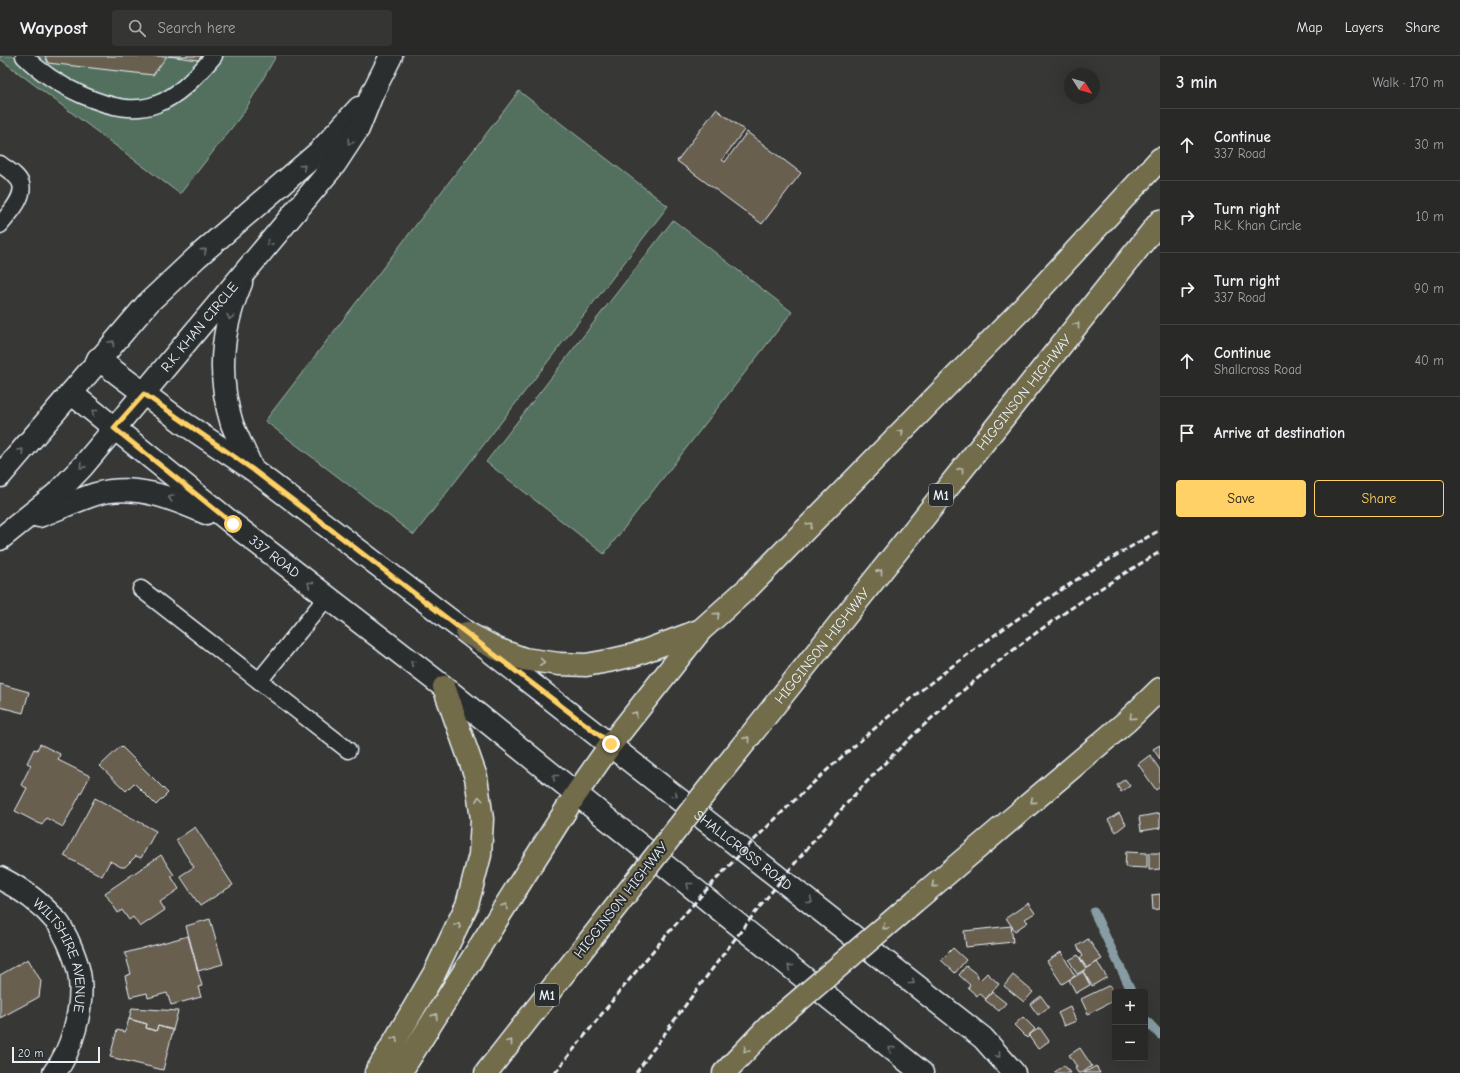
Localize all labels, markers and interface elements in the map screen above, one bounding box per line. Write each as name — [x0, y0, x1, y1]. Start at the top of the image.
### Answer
search box — [112, 10, 392, 46]
text: Waypost — [20, 17, 88, 39]
icon: search — [126, 17, 148, 39]
text: Search here — [158, 19, 236, 37]
text: Map — [1296, 19, 1323, 36]
text: Layers — [1345, 19, 1383, 36]
text: Share — [1405, 19, 1440, 36]
north arrow — [1064, 68, 1100, 104]
text: 3 min — [1176, 73, 1217, 92]
text: Walk · 170 m — [1372, 75, 1444, 90]
text: Continue — [1214, 128, 1271, 146]
icon: ahead — [1176, 134, 1198, 156]
one-way arrow — [348, 137, 355, 144]
text: 30 m — [1414, 137, 1444, 152]
text: 337 Road — [1214, 146, 1266, 161]
one-way arrow — [298, 164, 306, 172]
text: Turn right — [1214, 200, 1280, 218]
icon: right — [1176, 206, 1198, 228]
text: 10 m — [1416, 209, 1444, 224]
text: R.K. Khan Circle — [1214, 218, 1301, 233]
one-way arrow — [266, 239, 273, 246]
one-way arrow — [199, 249, 207, 256]
text: Turn right — [1214, 272, 1280, 290]
street label: R.K. KHAN CIRCLE — [157, 278, 241, 375]
icon: right — [1176, 278, 1198, 300]
text: 90 m — [1414, 281, 1444, 296]
text: 337 Road — [1214, 290, 1266, 305]
one-way arrow — [226, 313, 235, 320]
one-way arrow — [1073, 322, 1080, 329]
street label: HIGGINSON HIGHWAY — [973, 330, 1075, 453]
one-way arrow — [108, 341, 115, 348]
text: Continue — [1214, 344, 1271, 362]
icon: ahead — [1176, 350, 1198, 372]
text: 40 m — [1415, 353, 1444, 368]
text: Shallcross Road — [1214, 362, 1302, 377]
one-way arrow — [91, 410, 98, 417]
icon: arrive — [1176, 422, 1198, 444]
text: Arrive at destination — [1214, 424, 1345, 442]
one-way arrow — [896, 429, 904, 437]
one-way arrow — [17, 449, 24, 456]
one-way arrow — [80, 462, 87, 469]
one-way arrow — [957, 468, 964, 475]
button: Save — [1176, 480, 1306, 517]
button: Share — [1314, 480, 1444, 517]
road number: M1 — [929, 484, 953, 506]
one-way arrow — [168, 494, 175, 503]
route start — [224, 515, 242, 533]
one-way arrow — [805, 522, 813, 530]
street label: 337 ROAD — [246, 531, 304, 581]
one-way arrow — [876, 569, 883, 576]
one-way arrow — [307, 582, 314, 589]
street label: HIGGINSON HIGHWAY — [771, 584, 874, 707]
one-way arrow — [712, 613, 720, 620]
one-way arrow — [539, 657, 545, 666]
one-way arrow — [410, 661, 417, 668]
one-way arrow — [630, 711, 637, 718]
one-way arrow — [1129, 712, 1137, 720]
route end — [602, 735, 620, 753]
one-way arrow — [743, 737, 750, 744]
one-way arrow — [552, 775, 560, 782]
one-way arrow — [670, 790, 677, 797]
one-way arrow — [475, 796, 484, 802]
one-way arrow — [1031, 796, 1038, 803]
street label: SHALLCROSS ROAD — [691, 806, 796, 894]
street label: HIGGINSON HIGHWAY — [570, 838, 672, 962]
one-way arrow — [931, 880, 939, 888]
one-way arrow — [686, 883, 693, 890]
street label: WILTSHIRE AVENUE — [30, 894, 89, 1014]
one-way arrow — [805, 897, 812, 904]
one-way arrow — [500, 904, 507, 911]
one-way arrow — [453, 922, 460, 929]
one-way arrow — [883, 922, 890, 929]
one-way arrow — [788, 965, 795, 972]
one-way arrow — [907, 977, 914, 984]
road number: M1 — [535, 984, 559, 1006]
map controls — [1112, 989, 1148, 1061]
button: + — [1112, 989, 1148, 1025]
one-way arrow — [431, 1013, 438, 1020]
button: − — [1112, 1025, 1148, 1061]
one-way arrow — [391, 1036, 398, 1043]
one-way arrow — [505, 1040, 512, 1047]
scale bar — [12, 1045, 100, 1064]
one-way arrow — [744, 1045, 751, 1052]
one-way arrow — [889, 1046, 896, 1053]
text: 20 m — [18, 1047, 43, 1060]
one-way arrow — [994, 1050, 1001, 1058]

